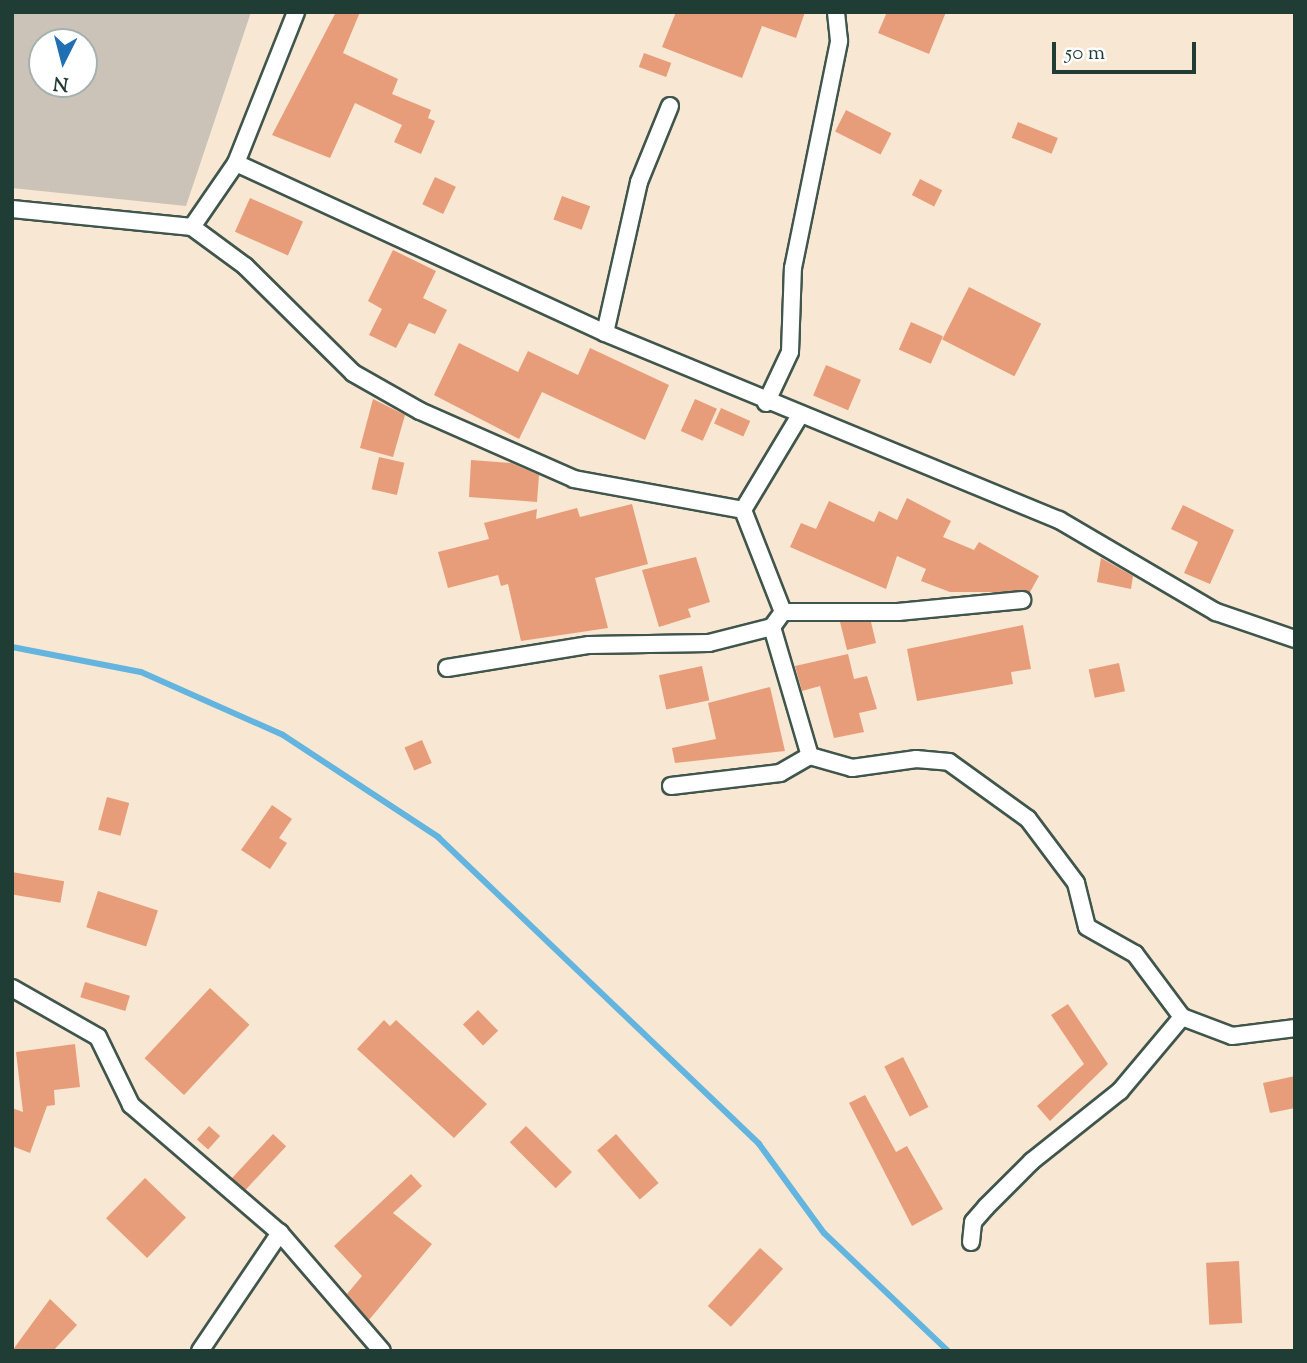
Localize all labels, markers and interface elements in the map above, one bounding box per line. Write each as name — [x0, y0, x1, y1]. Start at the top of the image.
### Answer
north arrow — [28, 28, 98, 98]
scale bar — [1055, 28, 1198, 72]
text: 50 m — [1065, 39, 1105, 69]
text: N — [52, 68, 70, 97]

